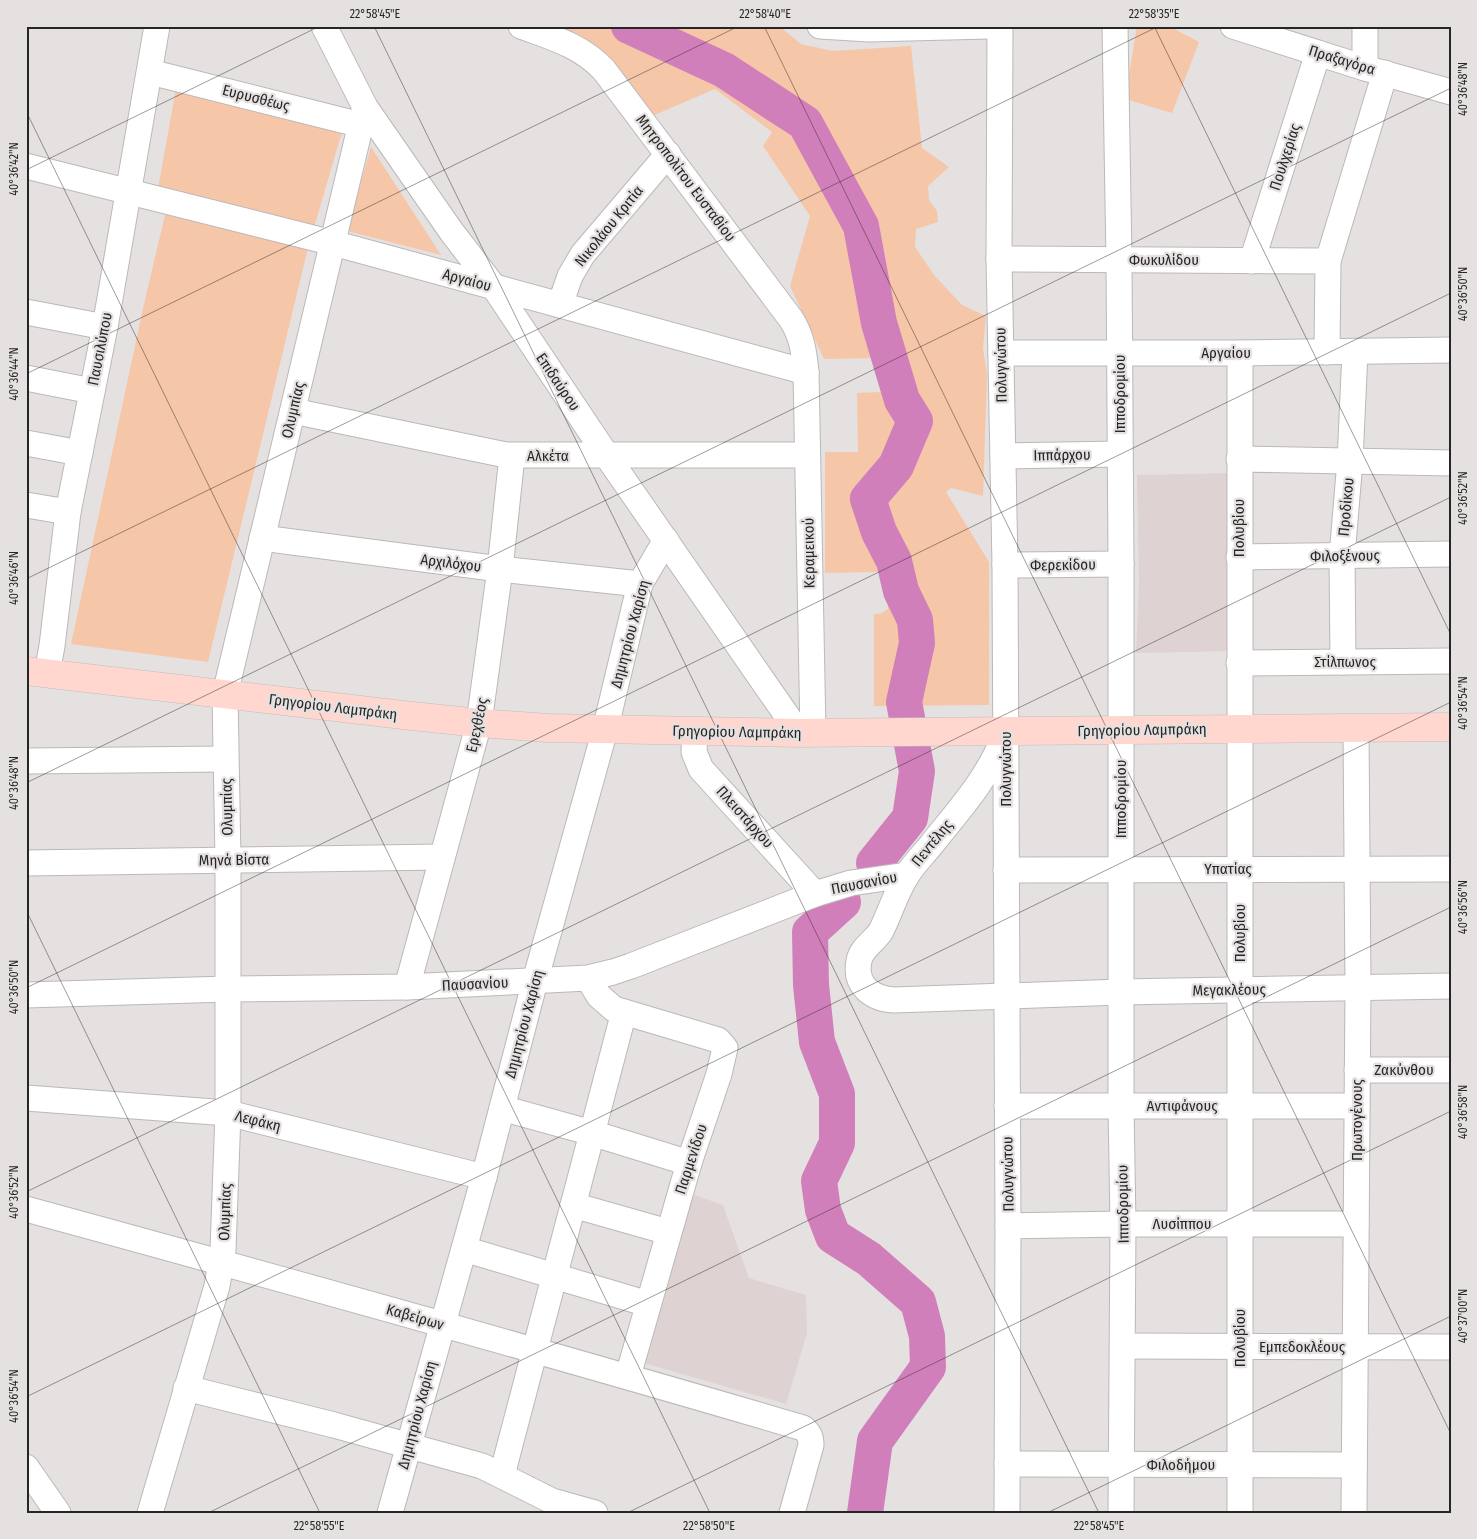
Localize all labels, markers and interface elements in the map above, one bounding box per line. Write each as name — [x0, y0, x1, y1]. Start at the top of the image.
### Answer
text: 22°58'45"E — [350, 7, 401, 21]
text: 22°58'40"E — [739, 7, 791, 21]
text: 22°58'35"E — [1129, 7, 1180, 21]
street label: Πραξαγόρα — [1307, 41, 1377, 79]
text: 40°36'48"N — [1456, 62, 1470, 116]
street label: Ευρυσθέως — [221, 81, 292, 115]
street label: Μητροπολίτου Ευσταθίου — [632, 111, 740, 245]
street label: Πουλχερίας — [1266, 121, 1304, 193]
text: 40°36'42"N — [7, 142, 21, 196]
street label: Νικολάου Κριτία — [571, 182, 647, 270]
street label: Φωκυλίδου — [1129, 251, 1199, 269]
street label: Αργαίου — [441, 265, 493, 295]
text: 40°36'50"N — [1456, 267, 1470, 321]
street label: Παυσιλύπου — [84, 311, 116, 387]
street label: Πολυγνώτου — [991, 327, 1011, 403]
street label: Αργαίου — [1201, 344, 1251, 362]
text: 40°36'44"N — [7, 347, 21, 401]
street label: Επιδαύρου — [532, 350, 584, 414]
street label: Ιπποδρομίου — [1111, 355, 1129, 433]
street label: Ολυμπίας — [278, 379, 308, 440]
street label: Ιππάρχου — [1033, 446, 1091, 464]
street label: Αλκέτα — [527, 447, 569, 465]
text: 40°36'52"N — [1456, 471, 1470, 525]
street label: Προδίκου — [1334, 477, 1358, 537]
street label: Πολυβίου — [1230, 499, 1248, 557]
street label: Κεραμεικού — [799, 518, 819, 588]
street label: Φιλοξένους — [1310, 546, 1381, 566]
street label: Αρχιλόχου — [420, 550, 482, 576]
text: 40°36'46"N — [7, 551, 21, 605]
street label: Φερεκίδου — [1030, 555, 1096, 575]
street label: Δημητρίου Χαρίση — [607, 578, 653, 690]
street label: Στίλπωνος — [1314, 653, 1376, 671]
text: 40°36'54"N — [1456, 676, 1470, 730]
street label: Γρηγορίου Λαμπράκη — [268, 690, 398, 724]
street label: Ερεχθέος — [462, 695, 492, 754]
street label: Γρηγορίου Λαμπράκη — [1077, 720, 1207, 740]
street label: Γρηγορίου Λαμπράκη — [672, 722, 802, 742]
street label: Πολυγνώτου — [997, 731, 1015, 807]
text: 40°36'48"N — [7, 756, 21, 810]
street label: Ιπποδρομίου — [1112, 760, 1130, 838]
street label: Ολυμπίας — [217, 777, 237, 836]
street label: Πλειστάρχου — [713, 782, 777, 852]
street label: Πεντέλης — [908, 815, 957, 870]
street label: Μηνά Βίστα — [199, 850, 269, 870]
street label: Υπατίας — [1204, 860, 1252, 878]
street label: Παυσανίου — [830, 868, 898, 898]
text: 40°36'56"N — [1456, 880, 1470, 934]
street label: Πολυβίου — [1231, 904, 1249, 962]
text: 40°36'50"N — [7, 960, 21, 1014]
street label: Δημητρίου Χαρίση — [501, 968, 547, 1080]
street label: Παυσανίου — [441, 973, 509, 995]
street label: Μεγακλέους — [1192, 980, 1266, 1000]
street label: Ζακύνθου — [1374, 1061, 1434, 1079]
street label: Πρωτογένους — [1348, 1078, 1366, 1161]
text: 40°36'58"N — [1456, 1085, 1470, 1139]
street label: Αντιφάνους — [1147, 1097, 1218, 1115]
street label: Λεφάκη — [233, 1107, 283, 1135]
street label: Παρμενίδου — [671, 1122, 711, 1196]
street label: Πολυγνώτου — [998, 1136, 1018, 1212]
street label: Ιπποδρομίου — [1113, 1164, 1133, 1244]
text: 40°36'52"N — [7, 1165, 21, 1219]
street label: Ολυμπίας — [215, 1182, 235, 1241]
street label: Λυσίππου — [1153, 1215, 1211, 1233]
text: 40°37'00"N — [1456, 1289, 1470, 1343]
street label: Καβείρων — [384, 1300, 446, 1334]
street label: Πολυβίου — [1231, 1309, 1249, 1367]
street label: Εμπεδοκλέους — [1259, 1338, 1346, 1356]
street label: Δημητρίου Χαρίση — [394, 1359, 440, 1471]
text: 40°36'54"N — [7, 1369, 21, 1423]
street label: Φιλοδήμου — [1147, 1456, 1215, 1474]
text: 22°58'55"E — [294, 1519, 345, 1533]
text: 22°58'50"E — [683, 1519, 735, 1533]
text: 22°58'45"E — [1074, 1519, 1125, 1533]

